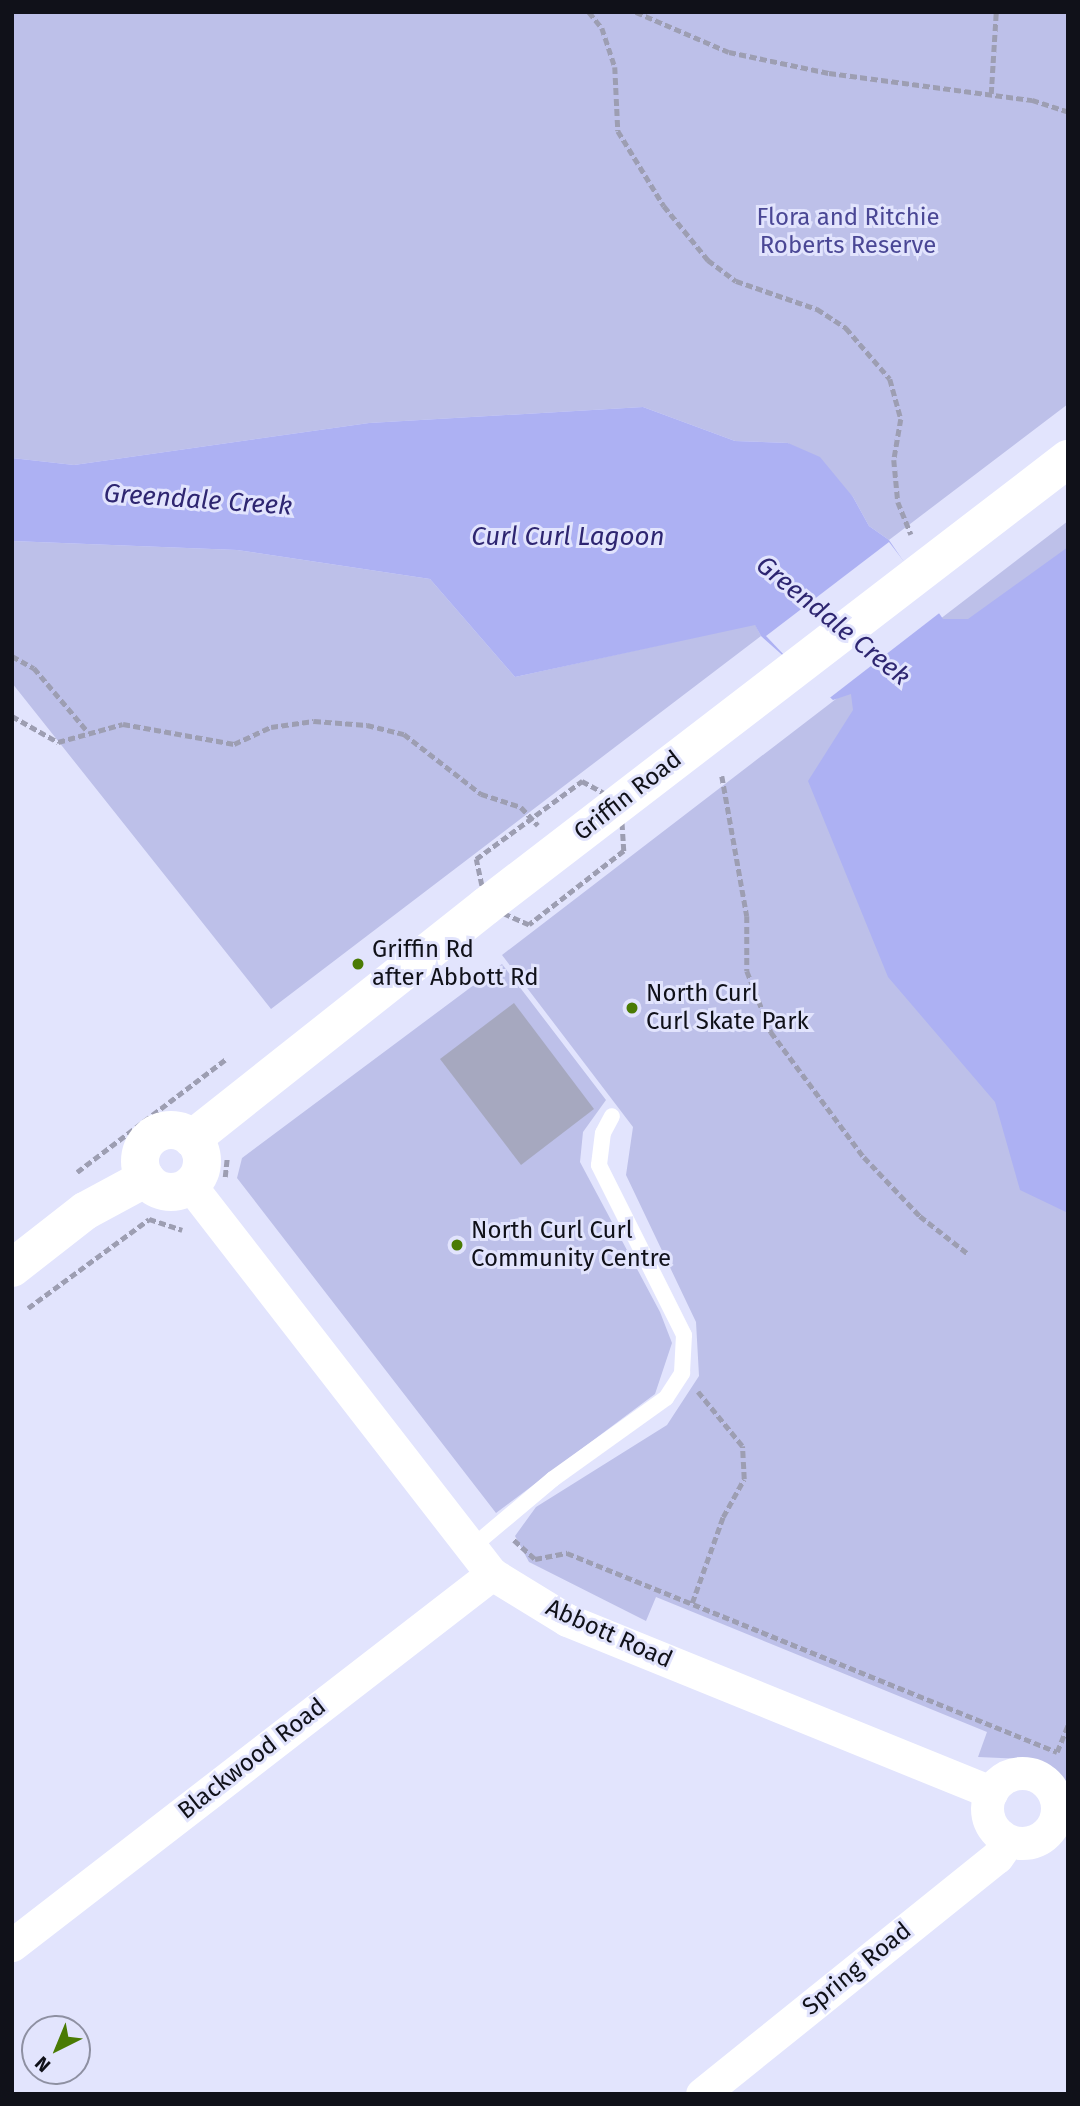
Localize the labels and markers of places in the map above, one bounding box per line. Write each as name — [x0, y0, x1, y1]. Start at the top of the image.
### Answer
place label: Griffin Rd after Abbott Rd — [372, 936, 539, 992]
marker: Griffin Rd after Abbott Rd — [350, 956, 366, 972]
place label: North Curl Curl Skate Park — [646, 980, 809, 1036]
marker: North Curl Curl Skate Park — [624, 1000, 640, 1016]
place label: North Curl Curl Community Centre — [471, 1217, 671, 1273]
marker: North Curl Curl Community Centre — [449, 1237, 465, 1253]

